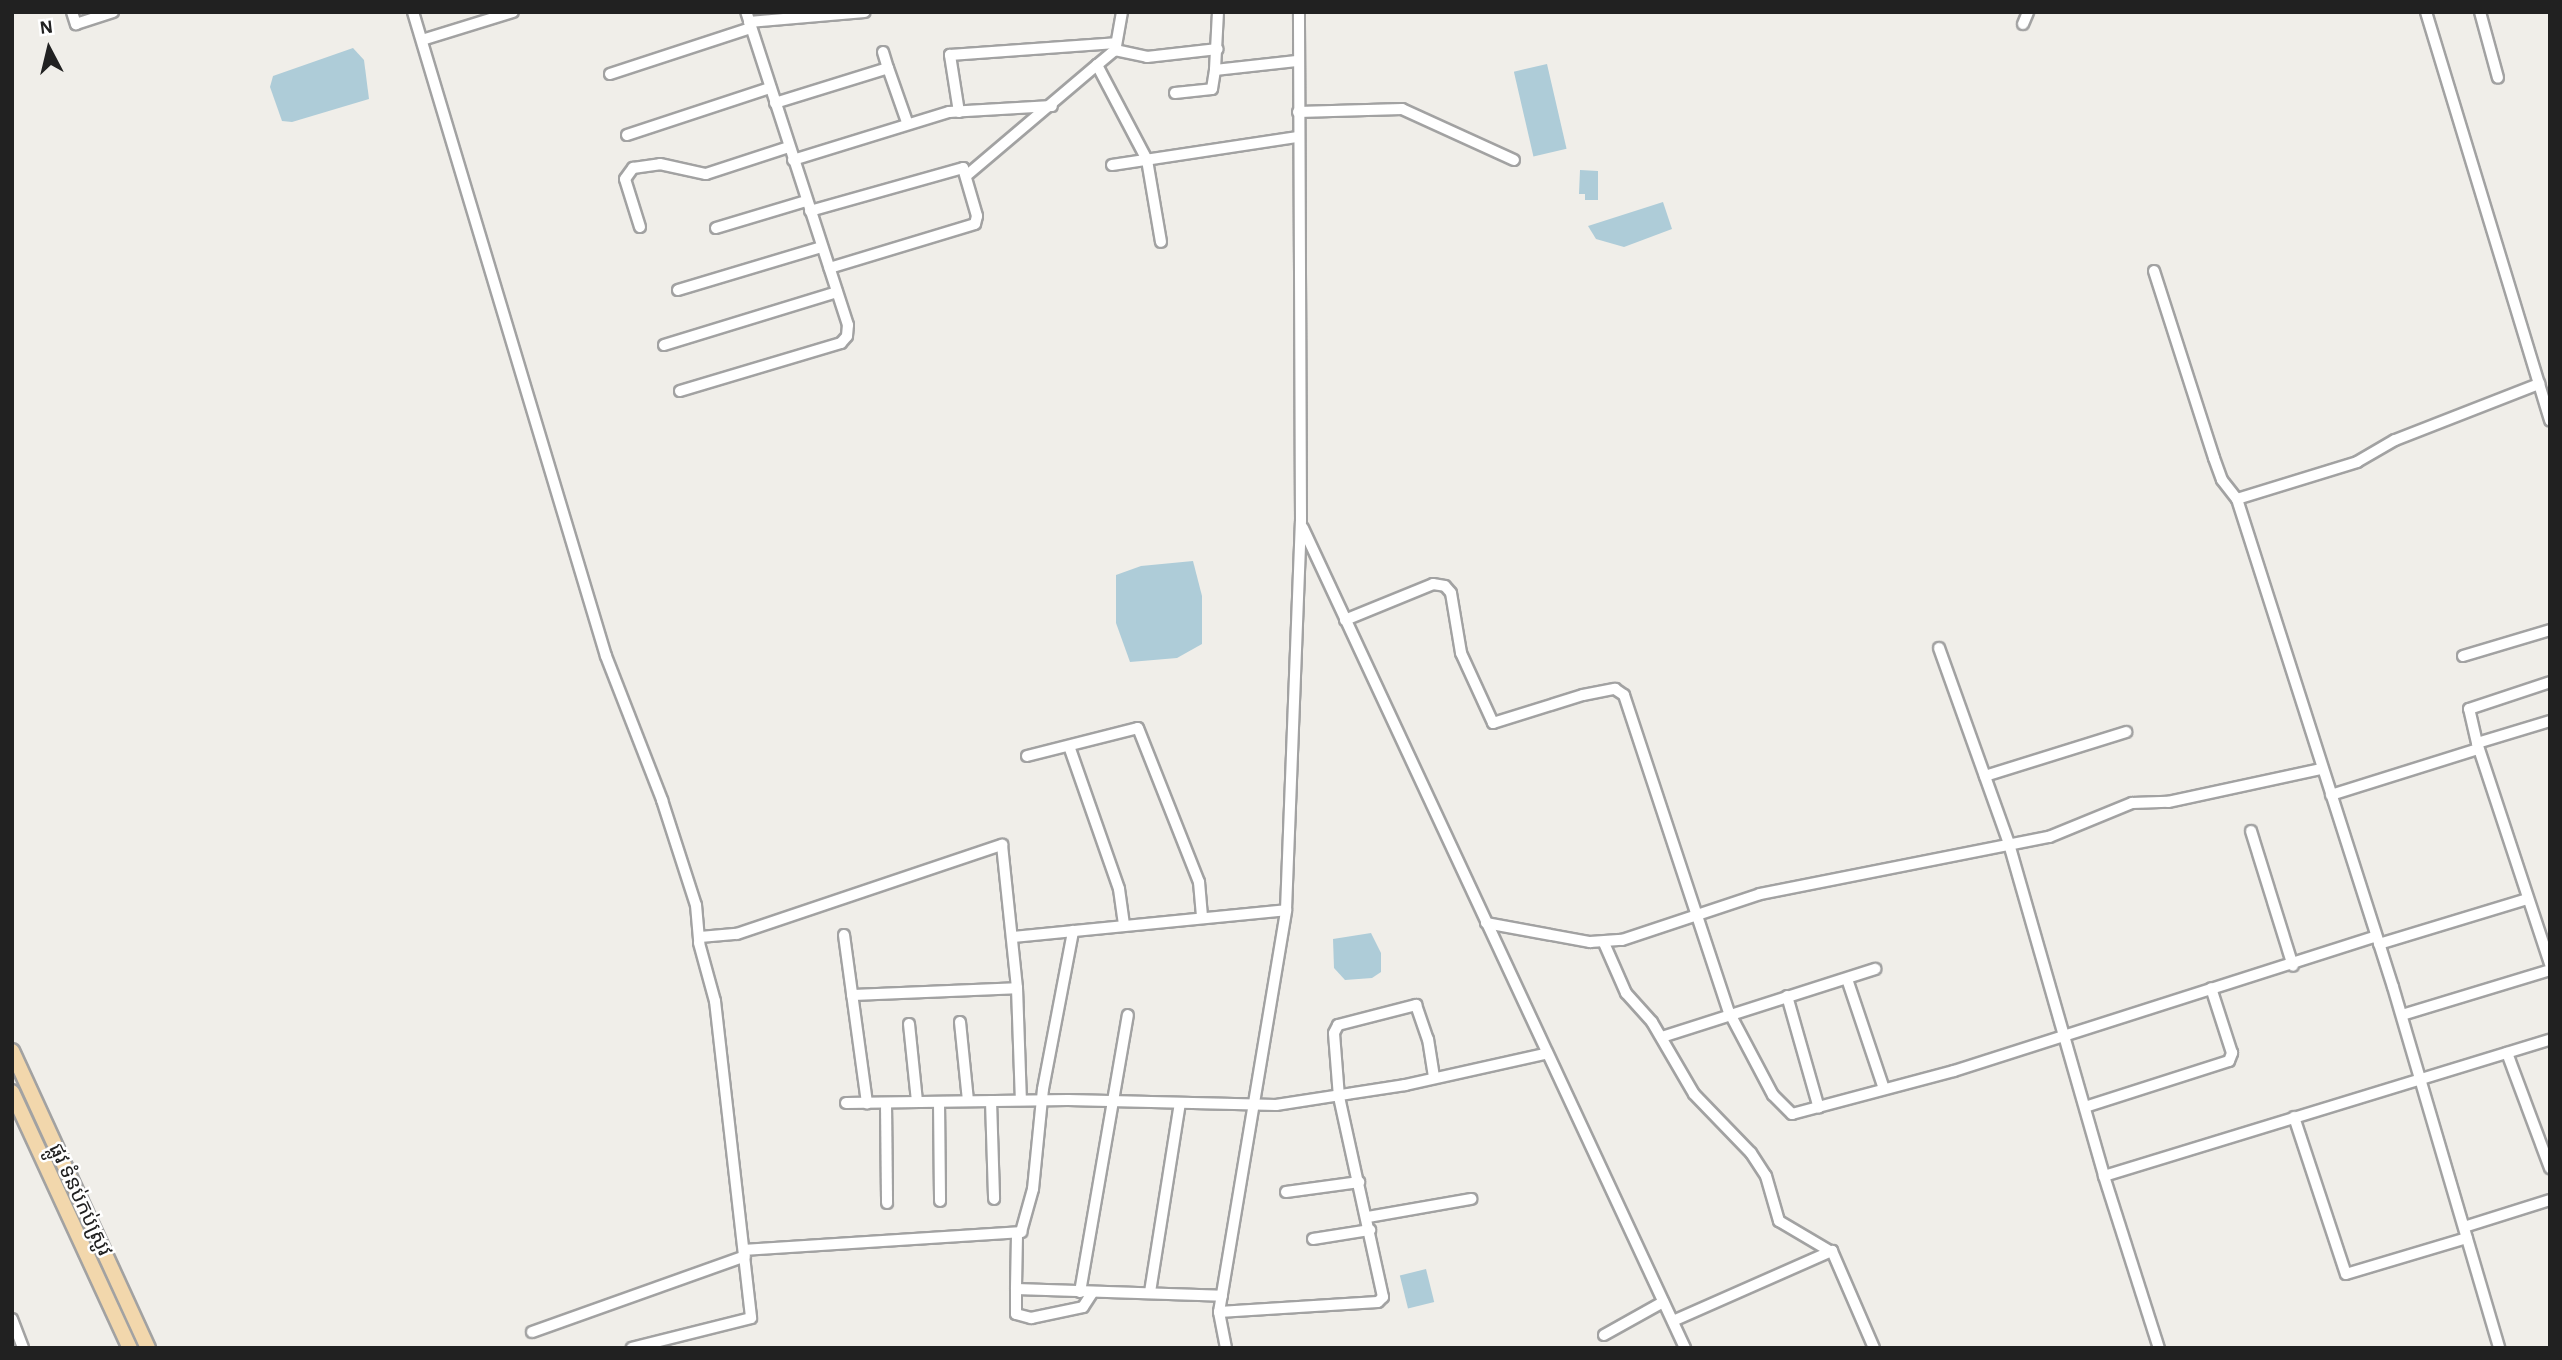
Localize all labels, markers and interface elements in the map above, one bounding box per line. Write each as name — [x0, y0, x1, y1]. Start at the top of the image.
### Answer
north arrow — [14, 14, 84, 84]
text: N — [39, 17, 54, 38]
street label: ផ្លូវ ទំនប់កប់ស្រូវ — [43, 1139, 117, 1261]

